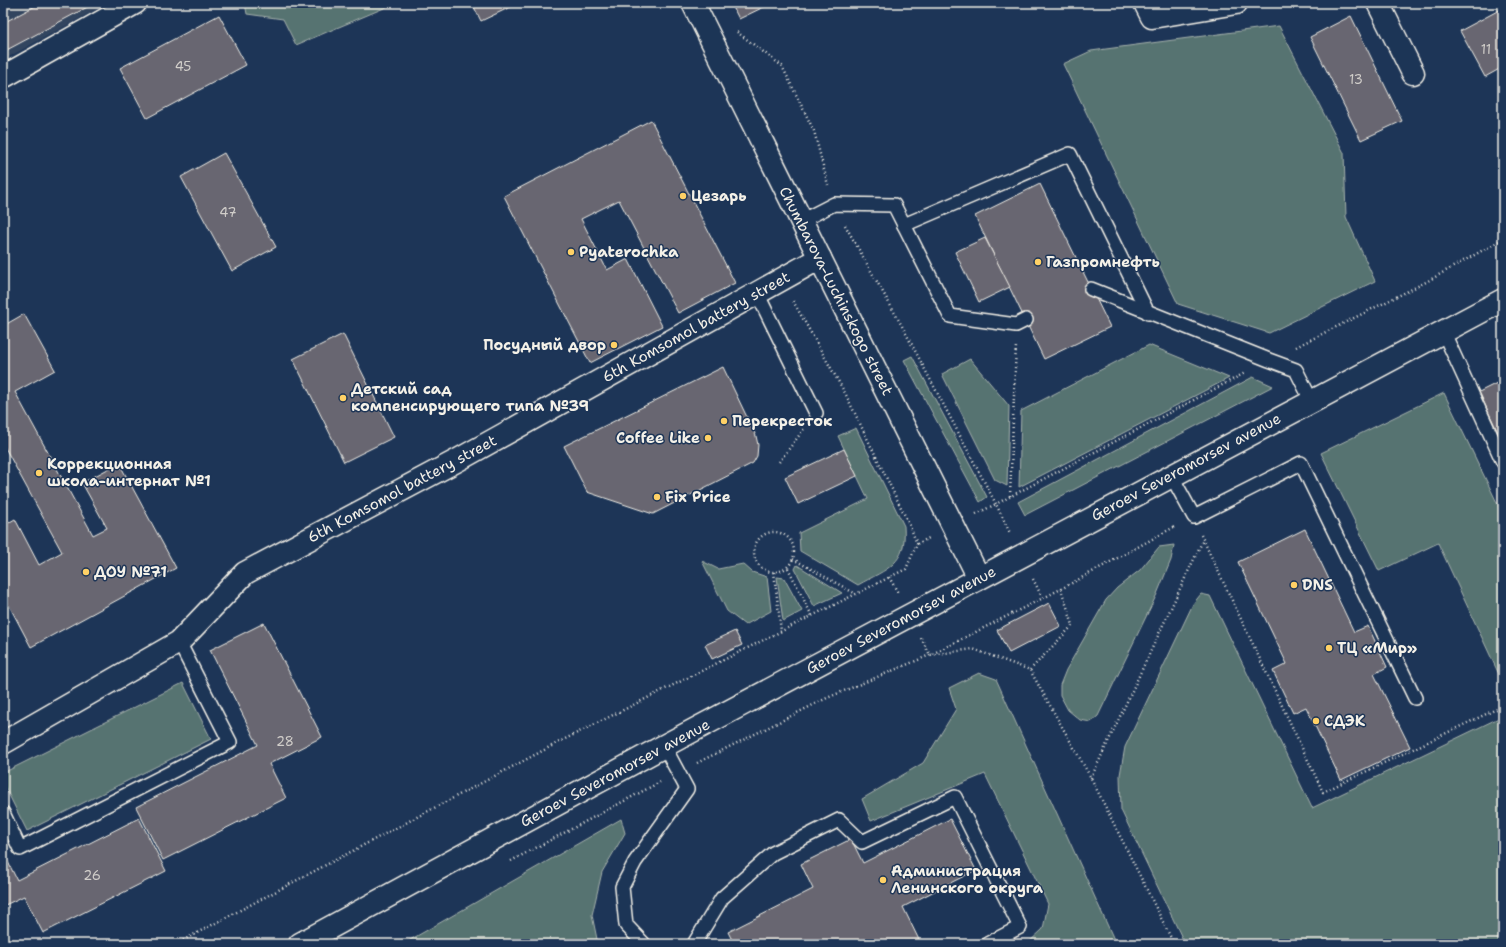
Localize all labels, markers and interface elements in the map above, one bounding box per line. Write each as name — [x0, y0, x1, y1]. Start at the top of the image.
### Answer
house number: 11 — [1481, 41, 1491, 58]
house number: 45 — [175, 58, 191, 75]
house number: 13 — [1349, 71, 1363, 88]
street label: Chumbarova-Luchinskogo street — [774, 183, 898, 399]
place label: Цезарь — [691, 186, 747, 206]
marker: Цезарь — [678, 191, 688, 201]
house number: 47 — [219, 204, 237, 221]
place label: Pyaterochka — [579, 242, 679, 262]
marker: Pyaterochka — [566, 247, 576, 257]
place label: Газпромнефть — [1046, 252, 1160, 272]
marker: Газпромнефть — [1033, 257, 1043, 267]
street label: 6th Komsomol battery street — [599, 267, 793, 387]
place label: Посудный двор — [483, 335, 606, 355]
marker: Посудный двор — [609, 340, 619, 350]
place label: Детский сад компенсирующего типа №39 — [351, 379, 589, 416]
marker: Детский сад компенсирующего типа №39 — [338, 393, 348, 403]
street label: Geroev Severomorsev avenue — [1088, 408, 1284, 526]
place label: Перекресток — [732, 411, 833, 431]
marker: Перекресток — [719, 416, 729, 426]
place label: Coffee Like — [616, 428, 700, 448]
street label: 6th Komsomol battery street — [304, 431, 500, 547]
marker: Coffee Like — [703, 433, 713, 443]
place label: Коррекционная школа-интернат №1 — [47, 454, 211, 491]
marker: Коррекционная школа-интернат №1 — [34, 468, 44, 478]
place label: Fix Price — [665, 487, 731, 507]
marker: Fix Price — [652, 492, 662, 502]
street label: Geroev Severomorsev avenue — [803, 561, 999, 679]
place label: ДОУ №71 — [94, 562, 167, 582]
marker: ДОУ №71 — [81, 567, 91, 577]
place label: DNS — [1302, 575, 1333, 595]
marker: DNS — [1289, 580, 1299, 590]
place label: ТЦ «Мир» — [1337, 638, 1417, 658]
marker: ТЦ «Мир» — [1324, 643, 1334, 653]
place label: СДЭК — [1324, 711, 1366, 731]
street label: Geroev Severomorsev avenue — [517, 714, 713, 832]
marker: СДЭК — [1311, 716, 1321, 726]
house number: 28 — [276, 733, 294, 750]
place label: Администрация Ленинского округа — [891, 861, 1044, 898]
house number: 26 — [83, 867, 101, 884]
marker: Администрация Ленинского округа — [878, 875, 888, 885]

